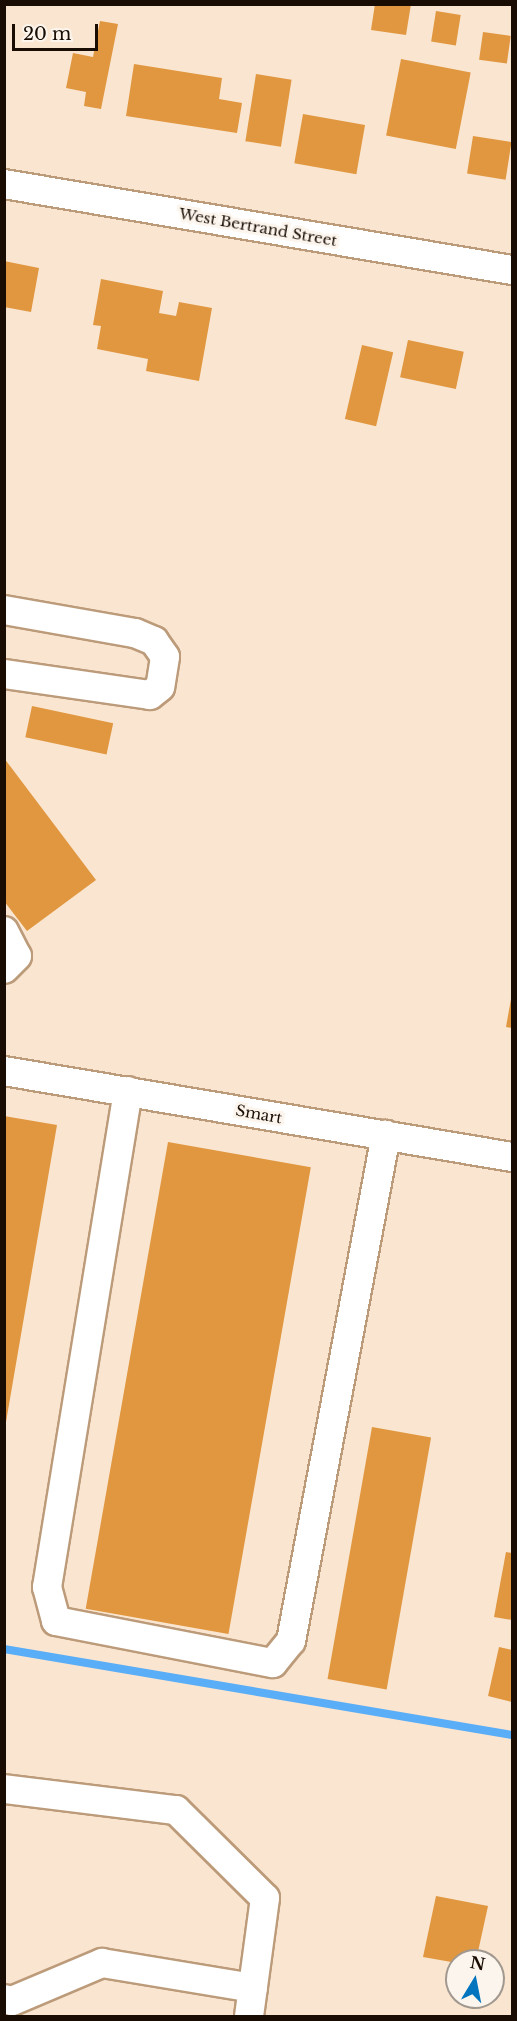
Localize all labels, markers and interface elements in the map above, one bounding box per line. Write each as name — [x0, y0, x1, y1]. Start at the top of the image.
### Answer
scale bar — [15, 12, 100, 50]
text: 20 m — [23, 23, 71, 45]
street label: West Bertrand Street — [178, 204, 338, 250]
street label: Smart — [234, 1101, 284, 1127]
north arrow — [445, 1949, 505, 2009]
text: N — [469, 1952, 487, 1974]

